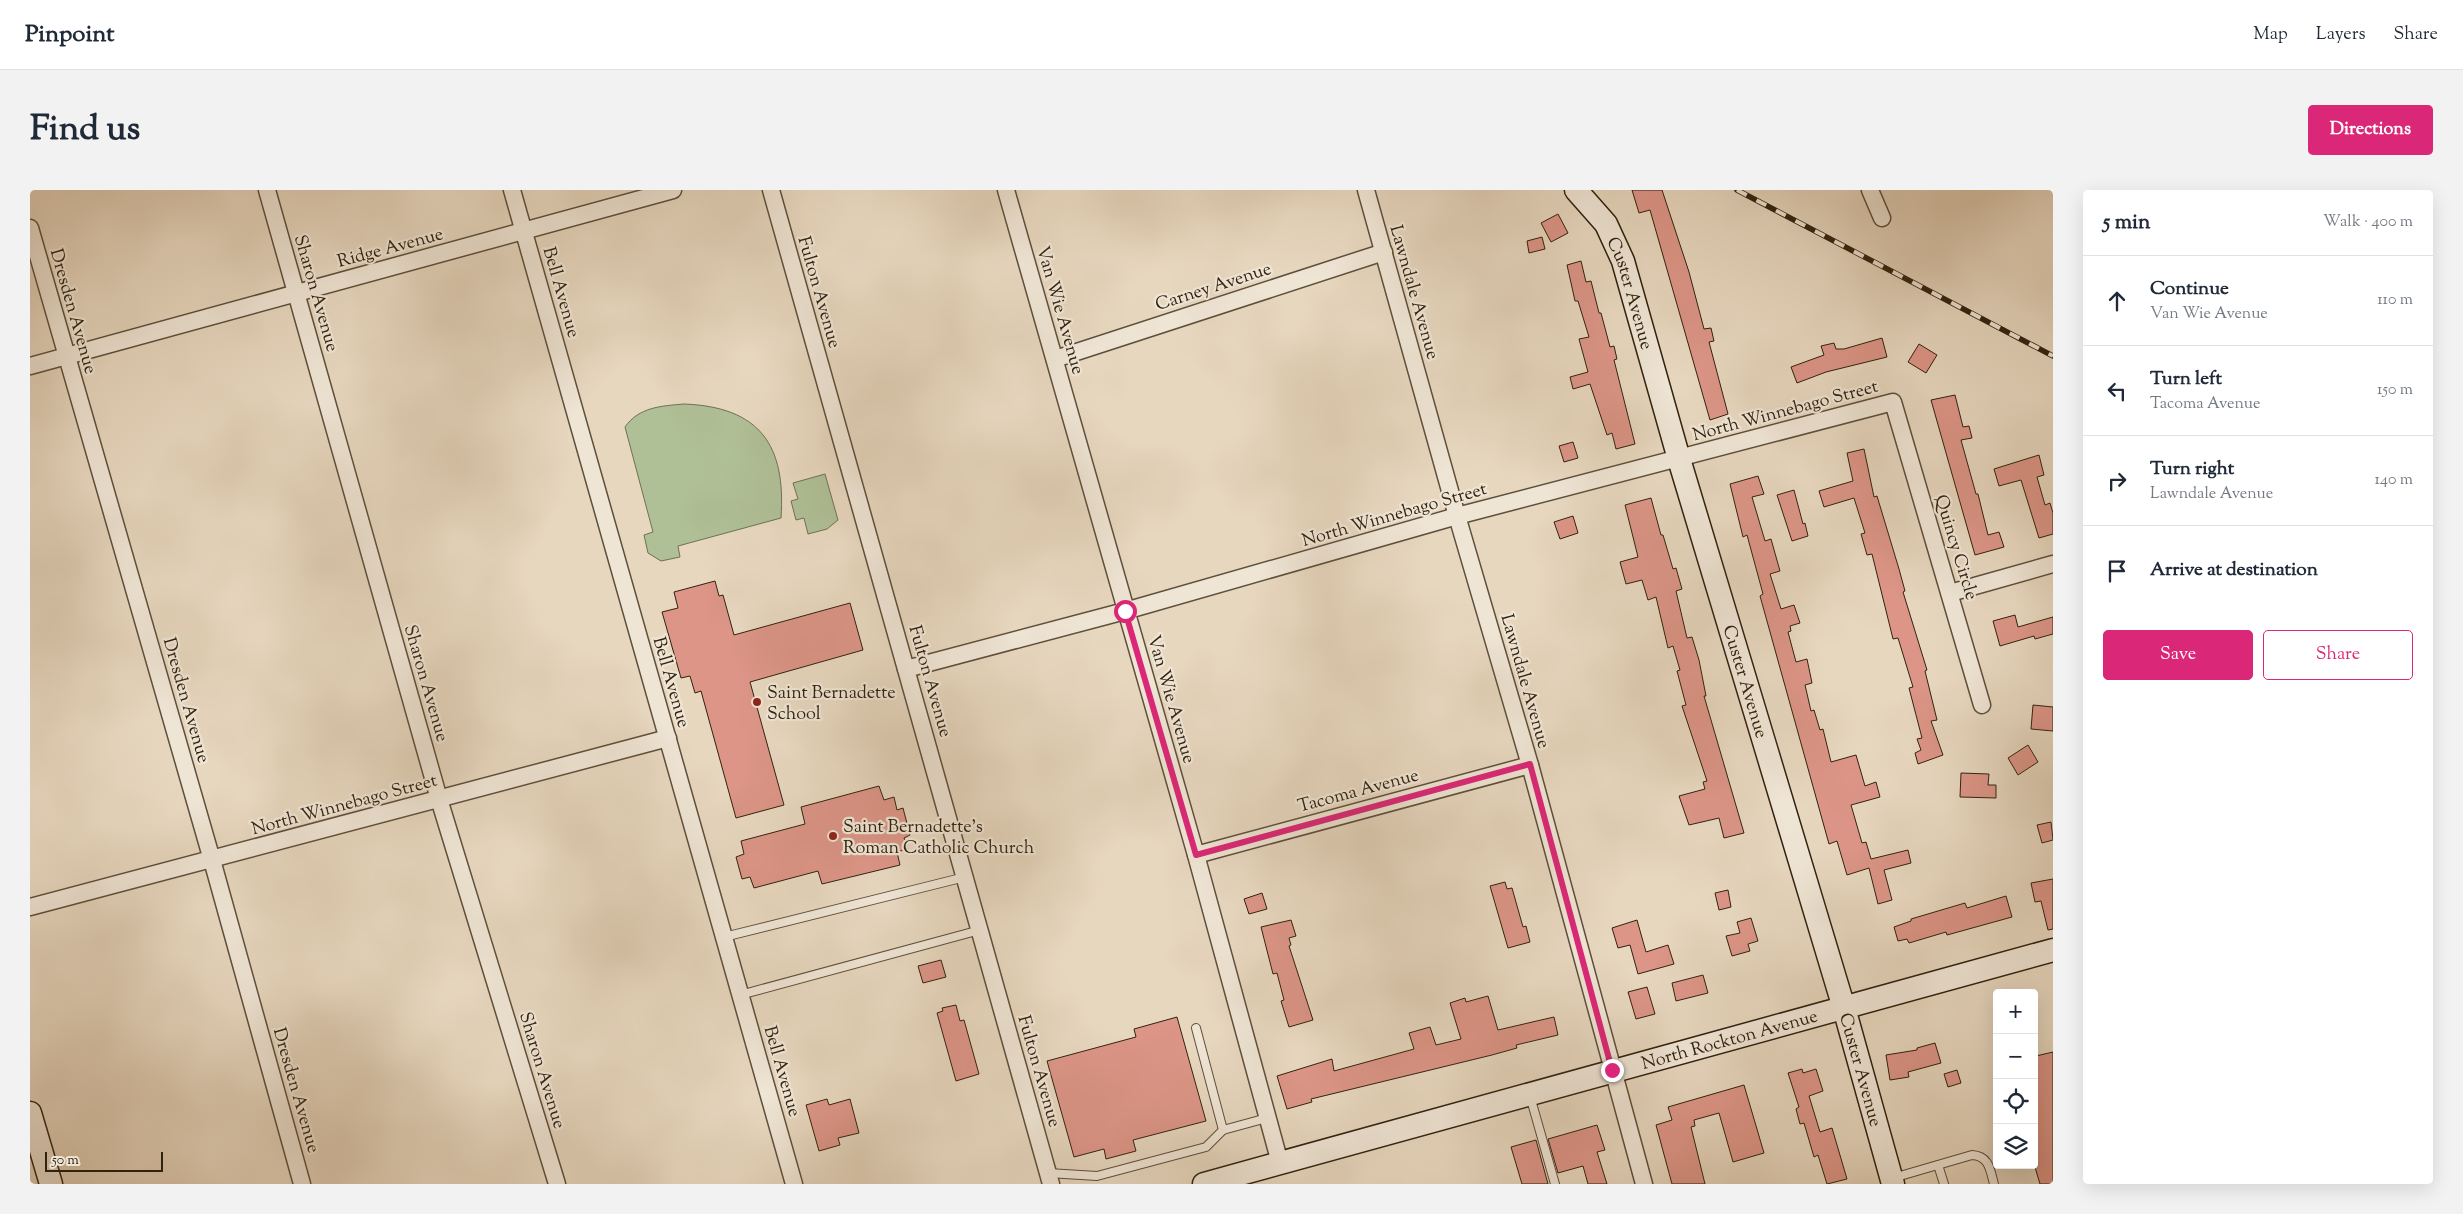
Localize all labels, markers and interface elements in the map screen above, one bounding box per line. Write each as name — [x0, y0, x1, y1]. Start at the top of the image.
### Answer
text: Pinpoint — [25, 18, 114, 52]
text: Map — [2253, 22, 2288, 48]
text: Layers — [2316, 22, 2366, 48]
text: Share — [2394, 22, 2438, 48]
text: Find us — [30, 105, 140, 156]
button: Directions — [2308, 105, 2433, 155]
text: 5 min — [2103, 208, 2150, 238]
text: Walk · 400 m — [2323, 211, 2413, 234]
street label: Ridge Avenue — [335, 222, 447, 276]
street label: Lawndale Avenue — [1381, 222, 1445, 363]
street label: Sharon Avenue — [286, 232, 344, 355]
street label: Fulton Avenue — [790, 233, 846, 352]
street label: Custer Avenue — [1599, 233, 1658, 353]
street label: Van Wie Avenue — [1028, 243, 1090, 378]
street label: Bell Avenue — [535, 244, 585, 341]
street label: Dresden Avenue — [42, 246, 102, 377]
street label: Carney Avenue — [1152, 257, 1275, 319]
text: Continue — [2150, 276, 2229, 303]
icon: ahead — [2103, 287, 2131, 315]
text: 110 m — [2377, 289, 2413, 312]
text: Van Wie Avenue — [2150, 303, 2268, 326]
text: Turn left — [2150, 366, 2222, 393]
street label: North Winnebago Street — [1690, 375, 1881, 449]
icon: left — [2103, 377, 2131, 405]
text: 150 m — [2377, 379, 2413, 402]
text: Tacoma Avenue — [2150, 393, 2260, 416]
text: Turn right — [2150, 456, 2234, 483]
icon: right — [2103, 467, 2131, 495]
text: 140 m — [2375, 469, 2413, 492]
street label: North Winnebago Street — [1299, 477, 1490, 555]
text: Lawndale Avenue — [2150, 483, 2273, 506]
street label: Quincy Circle — [1927, 492, 1983, 603]
icon: arrive — [2103, 557, 2131, 585]
text: Arrive at destination — [2150, 557, 2318, 584]
route start — [1114, 600, 1137, 623]
street label: Lawndale Avenue — [1492, 611, 1556, 752]
street label: Sharon Avenue — [396, 622, 454, 745]
street label: Fulton Avenue — [901, 622, 957, 741]
street label: Custer Avenue — [1715, 622, 1773, 742]
button: Save — [2103, 630, 2253, 680]
button: Share — [2263, 630, 2413, 680]
street label: Van Wie Avenue — [1139, 632, 1201, 767]
street label: Bell Avenue — [645, 634, 695, 731]
street label: Dresden Avenue — [155, 635, 215, 766]
place label: Saint Bernadette School — [767, 681, 896, 728]
marker: Saint Bernadette School — [751, 696, 763, 708]
street label: Tacoma Avenue — [1295, 763, 1422, 821]
street label: North Winnebago Street — [249, 769, 440, 843]
place label: Saint Bernadette's Roman Catholic Church — [843, 815, 1035, 862]
marker: Saint Bernadette's Roman Catholic Church — [827, 830, 839, 842]
map controls — [1993, 989, 2038, 1169]
button: + — [1993, 989, 2038, 1034]
street label: North Rockton Avenue — [1639, 1004, 1821, 1078]
street label: Sharon Avenue — [511, 1009, 571, 1132]
street label: Custer Avenue — [1831, 1010, 1887, 1130]
street label: Fulton Avenue — [1010, 1012, 1066, 1131]
street label: Bell Avenue — [756, 1023, 806, 1120]
street label: Dresden Avenue — [265, 1025, 325, 1156]
button: − — [1993, 1034, 2038, 1079]
route end — [1601, 1059, 1624, 1082]
button: locate — [1993, 1079, 2038, 1124]
button: layers — [1993, 1124, 2038, 1169]
scale bar — [45, 1149, 162, 1172]
text: 50 m — [52, 1151, 79, 1171]

